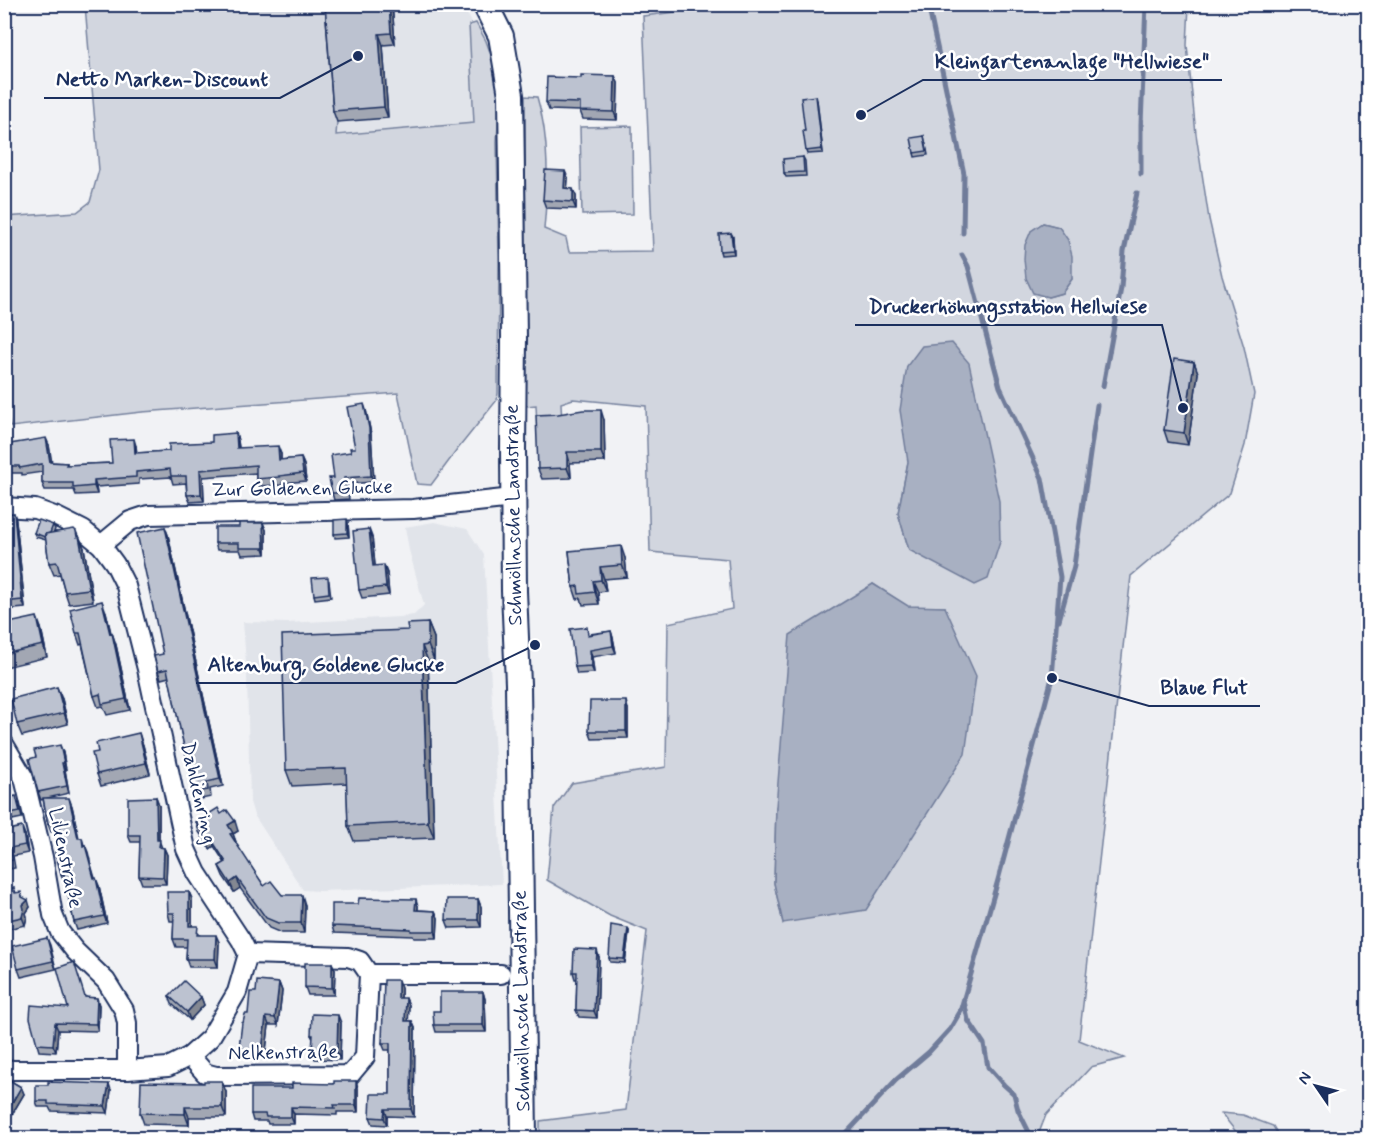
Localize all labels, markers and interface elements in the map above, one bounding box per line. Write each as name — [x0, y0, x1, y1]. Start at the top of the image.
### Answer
callout: Kleingartenanlage "Hellwiese" — [923, 41, 1222, 80]
text: Kleingartenanlage "Hellwiese" — [935, 48, 1209, 78]
callout: Netto Marken-Discount — [44, 59, 280, 98]
text: Netto Marken-Discount — [56, 66, 268, 94]
callout: Druckerhöhungsstation Hellwiese — [855, 286, 1162, 325]
text: Druckerhöhungsstation Hellwiese — [869, 293, 1147, 323]
street label: Schmöllnsche Landstraße — [499, 404, 529, 626]
street label: Zur Goldenen Glucke — [211, 474, 393, 504]
callout: Altenburg, Goldene Glucke — [196, 644, 456, 683]
text: Altenburg, Goldene Glucke — [207, 651, 445, 681]
callout: Blaue Flut — [1149, 667, 1260, 706]
text: Blaue Flut — [1160, 674, 1248, 702]
street label: Dahlienring — [173, 740, 223, 846]
street label: Lilienstraße — [41, 805, 89, 911]
street label: Schmöllnsche Landstraße — [507, 890, 537, 1112]
street label: Nelkenstraße — [228, 1039, 338, 1067]
north arrow — [1286, 1056, 1346, 1116]
text: N — [1293, 1068, 1317, 1089]

